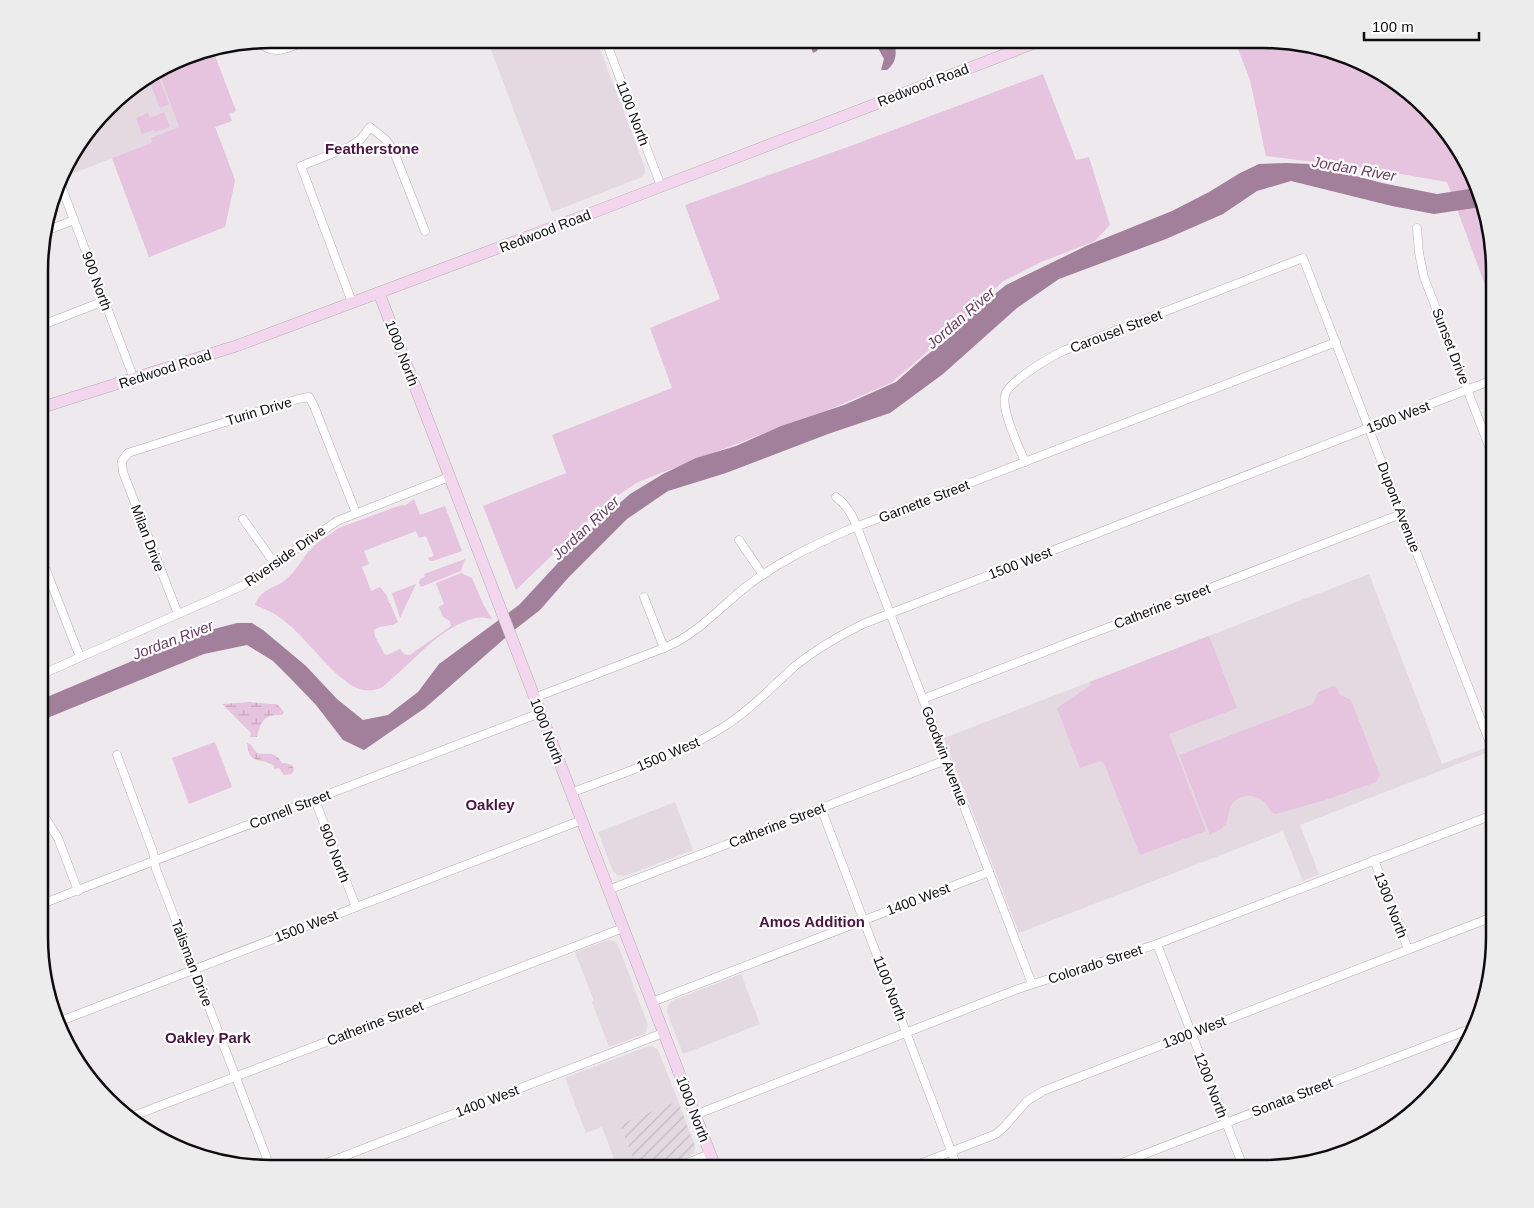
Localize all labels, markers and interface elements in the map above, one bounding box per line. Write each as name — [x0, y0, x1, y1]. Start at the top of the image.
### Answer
scale bar — [1364, 10, 1479, 42]
text: 100 m — [1372, 18, 1414, 35]
street label: Redwood Road — [875, 60, 971, 110]
street label: 1100 North — [613, 78, 653, 148]
district label: Featherstone — [325, 140, 419, 157]
water label: Jordan River — [1310, 153, 1398, 184]
street label: Redwood Road — [497, 206, 593, 256]
street label: 900 North — [79, 249, 115, 313]
water label: Jordan River — [922, 283, 999, 353]
street label: Carousel Street — [1068, 306, 1164, 356]
street label: Sunset Drive — [1429, 306, 1473, 386]
street label: 1000 North — [382, 318, 422, 388]
street label: Redwood Road — [117, 346, 213, 392]
street label: Turin Drive — [224, 393, 294, 429]
street label: 1500 West — [1364, 398, 1432, 436]
street label: Dupont Avenue — [1374, 460, 1424, 555]
street label: Garnette Street — [876, 476, 972, 526]
water label: Jordan River — [548, 492, 623, 564]
street label: Milan Drive — [128, 502, 168, 574]
street label: Riverside Drive — [242, 522, 329, 590]
street label: 1500 West — [986, 544, 1054, 582]
street label: Catherine Street — [1112, 580, 1213, 632]
water label: Jordan River — [129, 616, 216, 663]
street label: 1000 North — [527, 696, 567, 766]
street label: Goodwin Avenue — [919, 704, 971, 808]
street label: 1500 West — [634, 734, 702, 774]
street label: Cornell Street — [247, 786, 333, 832]
district label: Oakley — [465, 796, 515, 813]
street label: Catherine Street — [727, 799, 828, 851]
street label: 900 North — [317, 821, 353, 885]
street label: 1300 North — [1371, 870, 1411, 940]
street label: 1400 West — [884, 880, 952, 918]
street label: 1500 West — [272, 907, 340, 945]
district label: Amos Addition — [759, 913, 865, 930]
street label: Talisman Drive — [168, 917, 216, 1009]
street label: Colorado Street — [1046, 941, 1144, 987]
street label: 1100 North — [870, 953, 910, 1023]
street label: Catherine Street — [325, 997, 426, 1049]
street label: 1300 West — [1160, 1013, 1228, 1051]
district label: Oakley Park — [165, 1029, 252, 1046]
street label: 1200 North — [1191, 1050, 1231, 1120]
street label: 1000 North — [673, 1074, 713, 1144]
street label: Sonata Street — [1249, 1074, 1335, 1120]
street label: 1400 West — [453, 1082, 521, 1120]

